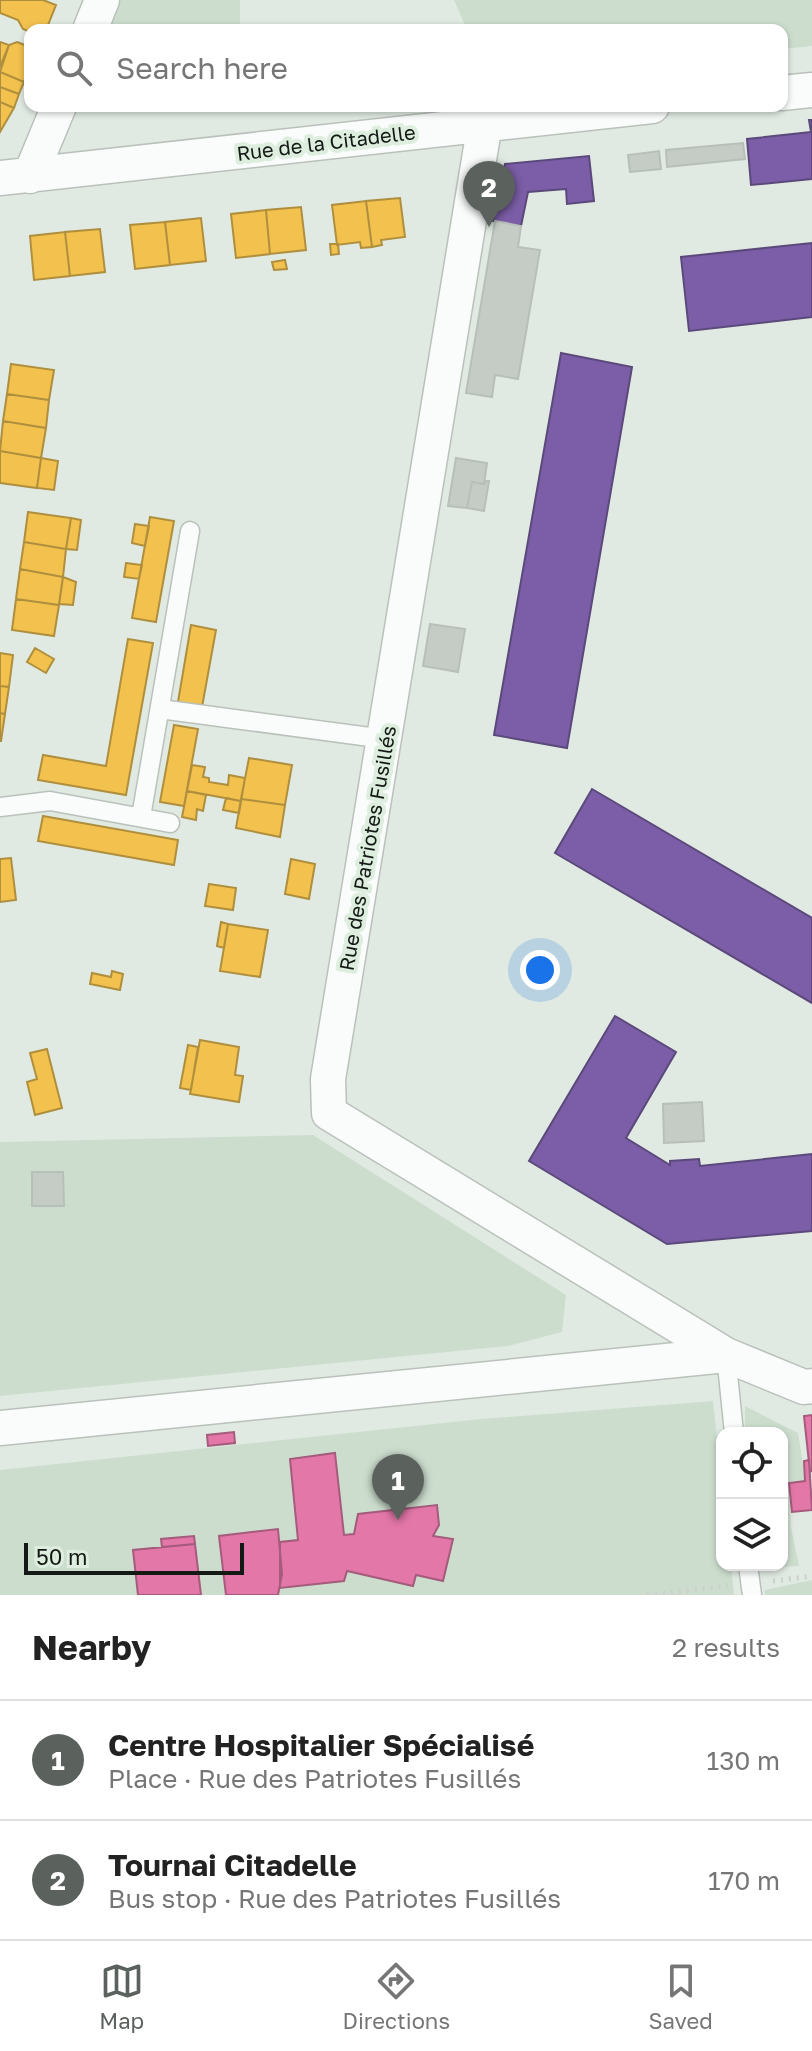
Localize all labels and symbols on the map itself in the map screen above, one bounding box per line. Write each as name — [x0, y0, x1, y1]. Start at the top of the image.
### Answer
street label: Rue de la Citadelle — [235, 119, 417, 165]
pin: 2 — [463, 161, 515, 227]
street label: Rue des Patriotes Fusillés — [334, 724, 400, 972]
your location — [520, 950, 560, 990]
pin: 1 — [372, 1454, 424, 1520]
scale bar — [24, 1539, 244, 1575]

